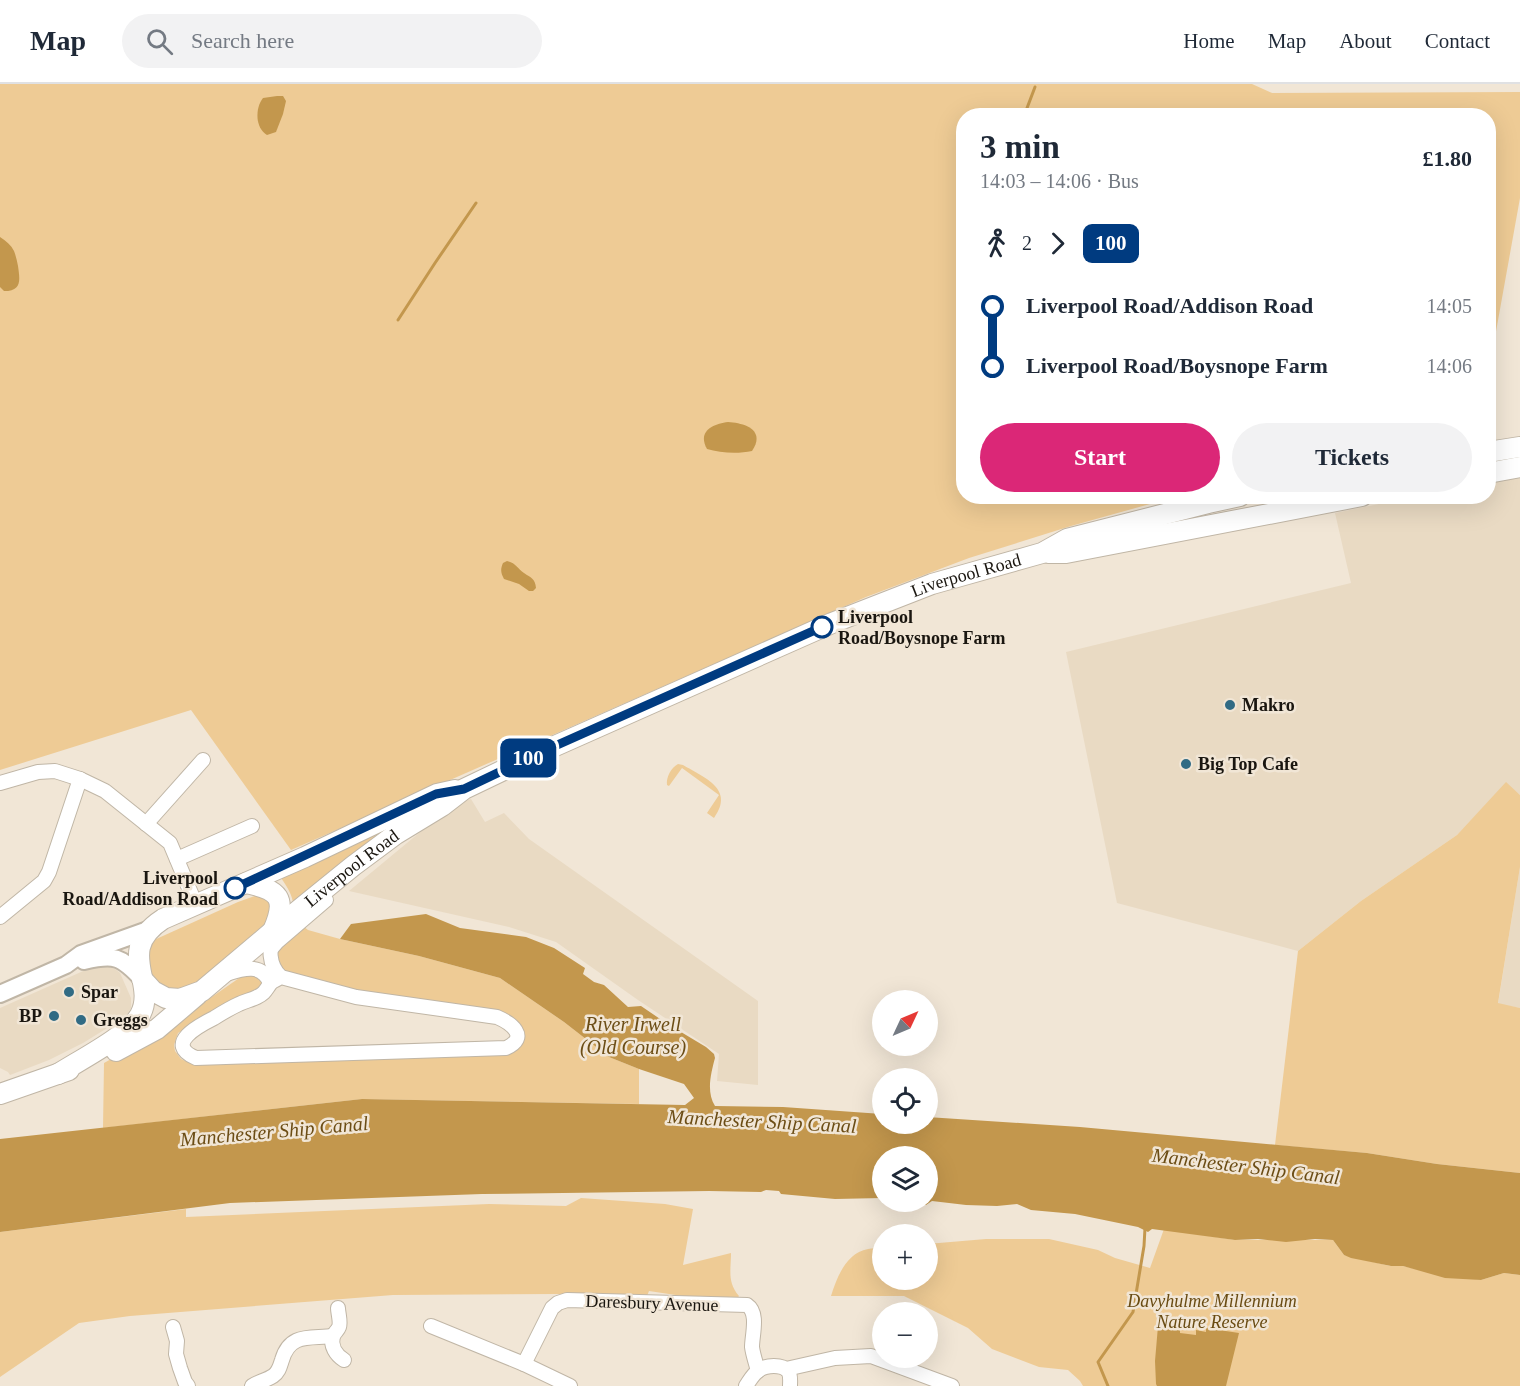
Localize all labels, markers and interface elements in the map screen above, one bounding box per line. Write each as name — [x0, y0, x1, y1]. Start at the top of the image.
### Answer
search box — [122, 14, 542, 68]
text: Map — [30, 25, 86, 56]
icon: search — [143, 25, 176, 58]
text: Search here — [191, 28, 294, 53]
text: Home — [1183, 29, 1235, 53]
text: Map — [1268, 29, 1306, 53]
text: About — [1339, 29, 1392, 53]
text: Contact — [1425, 29, 1490, 53]
text: 3 min — [980, 129, 1060, 165]
text: £1.80 — [1423, 146, 1472, 171]
text: 14:03 – 14:06 · Bus — [980, 170, 1139, 192]
icon: walk — [980, 227, 1013, 260]
icon: forward — [1041, 227, 1074, 260]
text: 100 — [1095, 231, 1127, 255]
text: 2 — [1022, 232, 1032, 254]
text: Liverpool Road/Addison Road — [1026, 293, 1313, 318]
text: 14:05 — [1426, 295, 1472, 317]
text: Liverpool Road/Boysnope Farm — [1026, 353, 1328, 378]
text: 14:06 — [1426, 355, 1472, 377]
button: Start — [980, 423, 1220, 492]
button: Tickets — [1232, 423, 1472, 492]
street label: Liverpool Road — [908, 549, 1023, 601]
place label: Liverpool Road/Boysnope Farm — [838, 607, 1006, 648]
marker: Liverpool Road/Boysnope Farm — [811, 616, 833, 638]
place label: Makro — [1242, 695, 1295, 715]
marker: Makro — [1223, 698, 1237, 712]
line badge: 100 — [494, 738, 562, 778]
text: 100 — [512, 746, 544, 770]
place label: Big Top Cafe — [1198, 754, 1298, 774]
marker: Big Top Cafe — [1179, 757, 1193, 771]
street label: Liverpool Road — [301, 826, 402, 911]
place label: Liverpool Road/Addison Road — [62, 868, 218, 909]
marker: Liverpool Road/Addison Road — [224, 877, 246, 899]
place label: Spar — [81, 982, 118, 1002]
marker: Spar — [62, 985, 76, 999]
north arrow — [872, 990, 938, 1056]
map controls — [872, 990, 938, 1368]
place label: BP — [19, 1006, 42, 1026]
marker: BP — [47, 1009, 61, 1023]
place label: Greggs — [93, 1010, 148, 1030]
marker: Greggs — [74, 1013, 88, 1027]
water label: River Irwell (Old Course) — [580, 1013, 686, 1059]
button: locate — [872, 1068, 938, 1134]
water label: Manchester Ship Canal — [666, 1105, 857, 1138]
water label: Manchester Ship Canal — [178, 1112, 370, 1151]
water label: Manchester Ship Canal — [1150, 1143, 1342, 1189]
button: layers — [872, 1146, 938, 1212]
button: + — [872, 1224, 938, 1290]
street label: Daresbury Avenue — [585, 1291, 719, 1315]
park label: Davyhulme Millennium Nature Reserve — [1126, 1291, 1297, 1332]
button: − — [872, 1302, 938, 1368]

